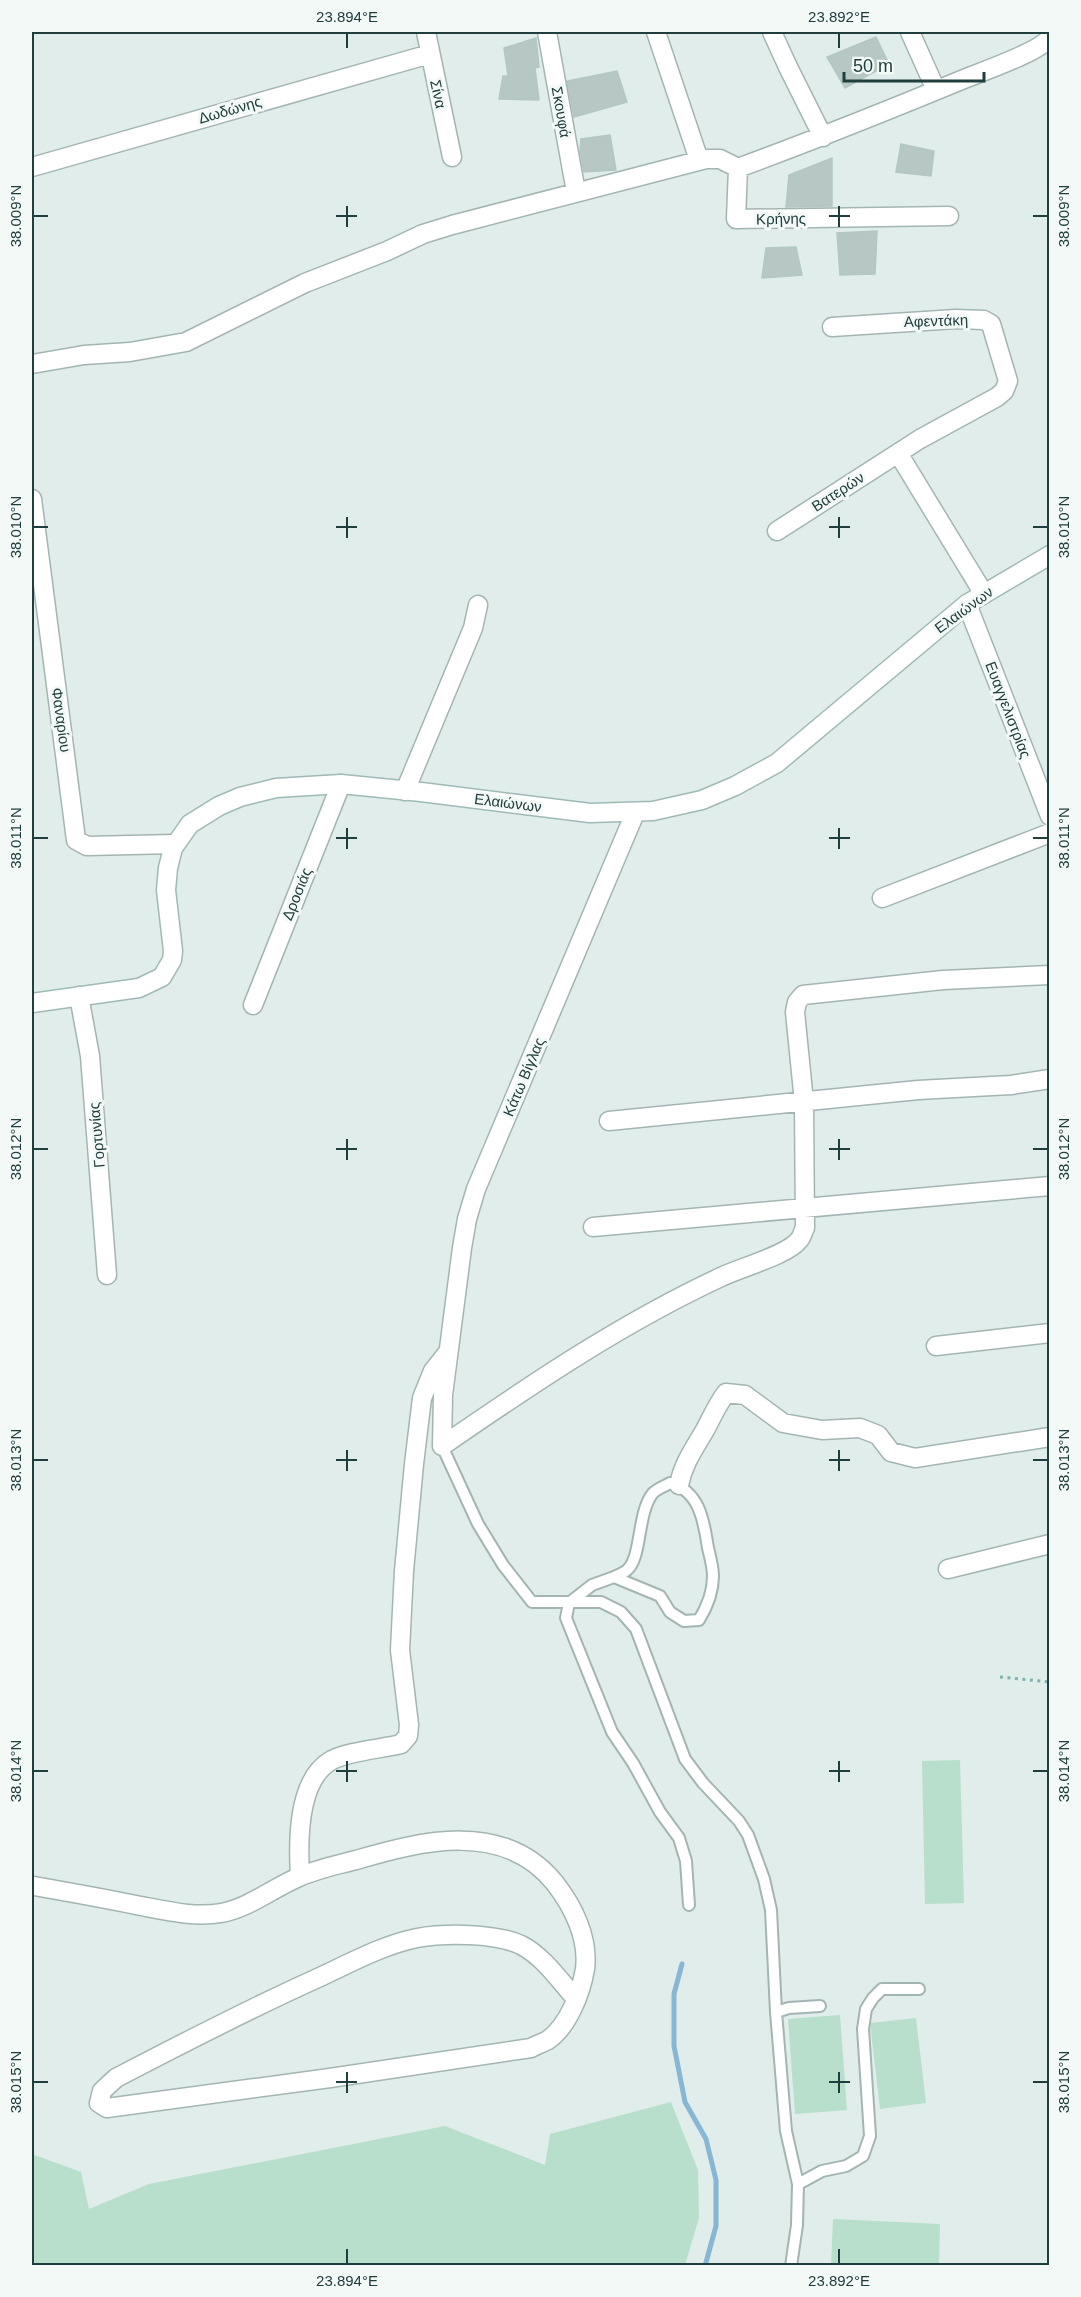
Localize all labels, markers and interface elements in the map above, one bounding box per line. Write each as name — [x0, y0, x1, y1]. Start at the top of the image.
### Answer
text: 23.894°E — [316, 8, 378, 25]
text: 23.892°E — [808, 8, 870, 25]
scale bar — [844, 45, 984, 83]
text: 50 m — [853, 56, 893, 76]
street label: Σίνα — [427, 78, 450, 110]
street label: Σκουφά — [549, 85, 574, 139]
street label: Δωδώνης — [196, 92, 263, 127]
text: 38.009°N — [7, 185, 24, 247]
text: 38.009°N — [1055, 185, 1072, 247]
street label: Κρήνης — [756, 210, 806, 227]
street label: Αφεντάκη — [904, 311, 968, 330]
street label: Βατερών — [808, 468, 867, 515]
text: 38.010°N — [7, 496, 24, 558]
text: 38.010°N — [1055, 496, 1072, 558]
street label: Ελαιώνων — [931, 583, 996, 636]
street label: Ευαγγελιστρίας — [982, 659, 1035, 761]
street label: Φαναρίου — [49, 686, 74, 753]
street label: Ελαιώνων — [473, 790, 543, 815]
text: 38.011°N — [7, 807, 24, 869]
text: 38.011°N — [1055, 807, 1072, 869]
street label: Δροσιάς — [278, 865, 315, 923]
street label: Κάτω Βίγλας — [499, 1035, 548, 1119]
street label: Γορτυνίας — [85, 1102, 108, 1169]
text: 38.012°N — [7, 1118, 24, 1180]
text: 38.012°N — [1055, 1118, 1072, 1180]
text: 38.013°N — [7, 1429, 24, 1491]
text: 38.013°N — [1055, 1429, 1072, 1491]
text: 38.014°N — [7, 1740, 24, 1802]
text: 38.014°N — [1055, 1740, 1072, 1802]
text: 38.015°N — [7, 2051, 24, 2113]
text: 38.015°N — [1055, 2051, 1072, 2113]
text: 23.894°E — [316, 2272, 378, 2289]
text: 23.892°E — [808, 2272, 870, 2289]

